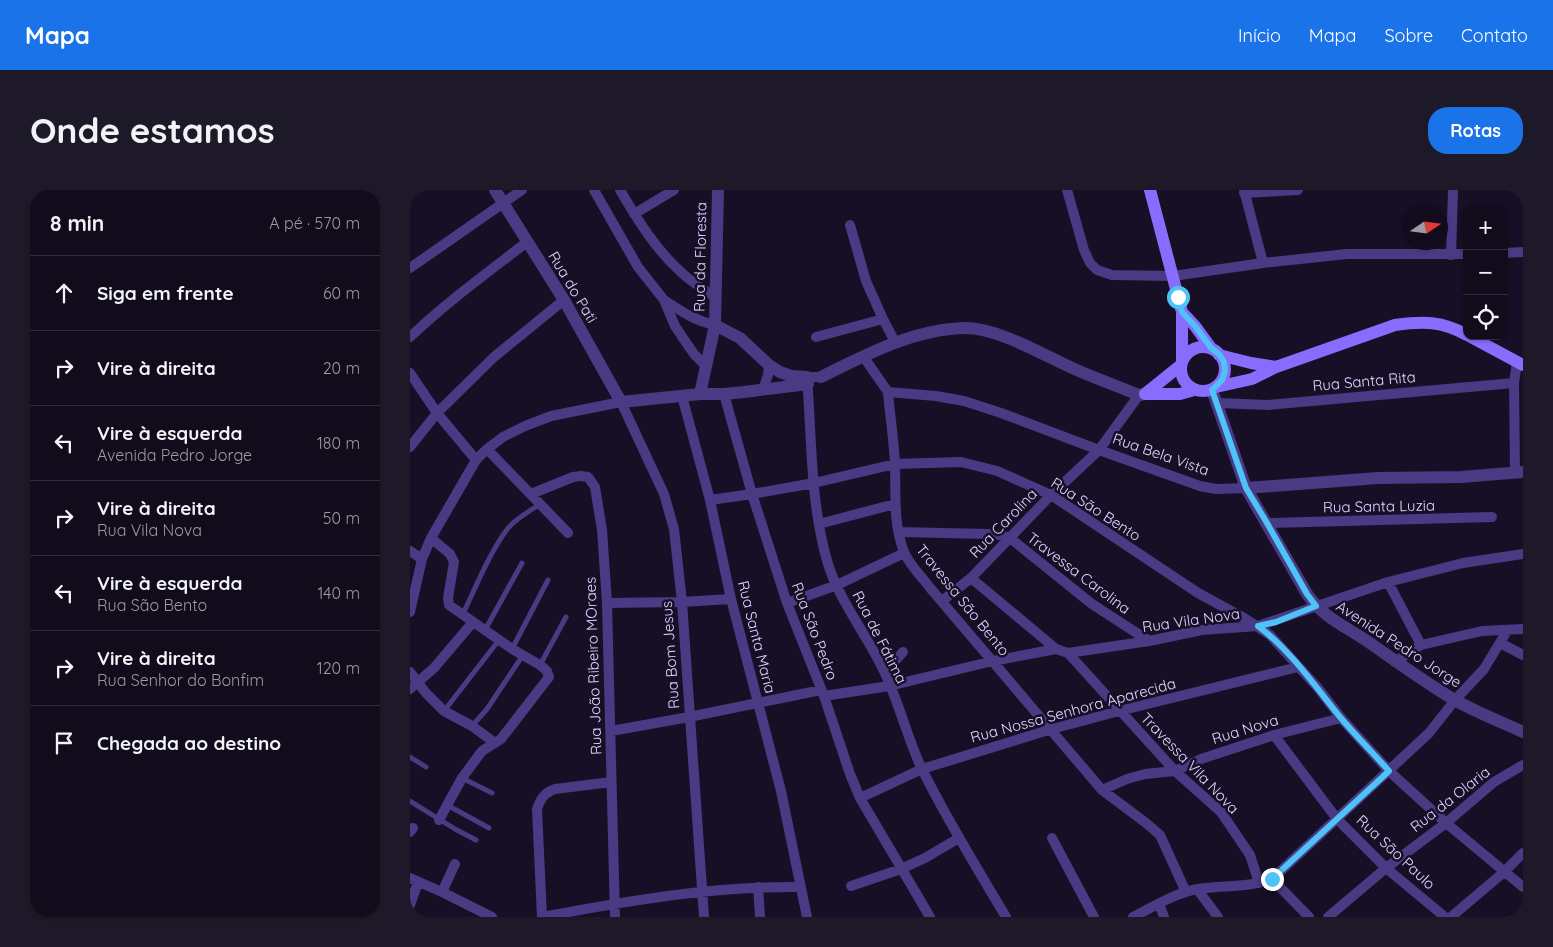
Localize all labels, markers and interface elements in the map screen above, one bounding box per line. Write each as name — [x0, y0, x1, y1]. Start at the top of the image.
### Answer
text: Mapa — [25, 20, 90, 50]
text: Início — [1238, 24, 1281, 47]
text: Mapa — [1309, 24, 1356, 47]
text: Sobre — [1384, 24, 1433, 47]
text: Contato — [1461, 24, 1528, 47]
button: Rotas — [1428, 107, 1523, 154]
text: Onde estamos — [30, 108, 275, 152]
street label: Rua da Floresta — [690, 202, 710, 312]
north arrow — [1403, 205, 1448, 250]
map controls — [1463, 205, 1508, 340]
button: + — [1463, 205, 1508, 250]
text: 8 min — [50, 210, 104, 236]
text: A pé · 570 m — [269, 213, 360, 233]
street label: Rua do Pati — [544, 248, 602, 326]
button: − — [1463, 250, 1508, 295]
icon: ahead — [50, 279, 78, 307]
text: Siga em frente — [97, 281, 234, 305]
text: 60 m — [323, 283, 360, 303]
route start — [1167, 286, 1190, 309]
button: locate — [1463, 295, 1508, 340]
icon: right — [50, 354, 78, 382]
text: Vire à direita — [97, 356, 216, 380]
text: 20 m — [323, 358, 360, 378]
street label: Rua Santa Rita — [1312, 367, 1416, 395]
text: Vire à esquerda — [97, 421, 242, 445]
icon: left — [50, 429, 78, 457]
street label: Rua Bela Vista — [1110, 429, 1212, 479]
text: 180 m — [317, 433, 360, 453]
text: Avenida Pedro Jorge — [97, 445, 252, 465]
street label: Rua São Bento — [1048, 473, 1144, 545]
street label: Rua Carolina — [965, 484, 1041, 562]
text: Vire à direita — [97, 496, 216, 520]
street label: Rua Santa Luzia — [1323, 496, 1435, 516]
icon: right — [50, 504, 78, 532]
text: 50 m — [323, 508, 360, 528]
text: Rua Vila Nova — [97, 520, 202, 540]
street label: Travessa Carolina — [1024, 528, 1134, 618]
street label: Travessa São Bento — [912, 540, 1014, 660]
text: Vire à esquerda — [97, 571, 242, 595]
street label: Rua João Ribeiro MOraes — [580, 577, 606, 755]
icon: left — [50, 579, 78, 607]
street label: Rua Santa Maria — [734, 579, 780, 695]
street label: Rua São Pedro — [788, 579, 842, 683]
text: 140 m — [317, 583, 360, 603]
street label: Rua de Fátima — [848, 587, 912, 687]
text: Rua São Bento — [97, 595, 207, 615]
street label: Avenida Pedro Jorge — [1333, 596, 1465, 692]
street label: Rua Bom Jesus — [657, 601, 683, 709]
street label: Rua Vila Nova — [1141, 604, 1241, 636]
text: Vire à direita — [97, 646, 216, 670]
icon: right — [50, 654, 78, 682]
text: 120 m — [317, 658, 360, 678]
text: Rua Senhor do Bonfim — [97, 670, 264, 690]
street label: Rua Nossa Senhora Aparecida — [968, 673, 1178, 747]
street label: Travessa Vila Nova — [1137, 709, 1243, 817]
street label: Rua Nova — [1209, 710, 1281, 748]
icon: arrive — [50, 729, 78, 757]
text: Chegada ao destino — [97, 731, 281, 755]
street label: Rua da Olaria — [1406, 762, 1494, 836]
street label: Rua São Paulo — [1353, 811, 1439, 893]
route end — [1261, 868, 1284, 891]

